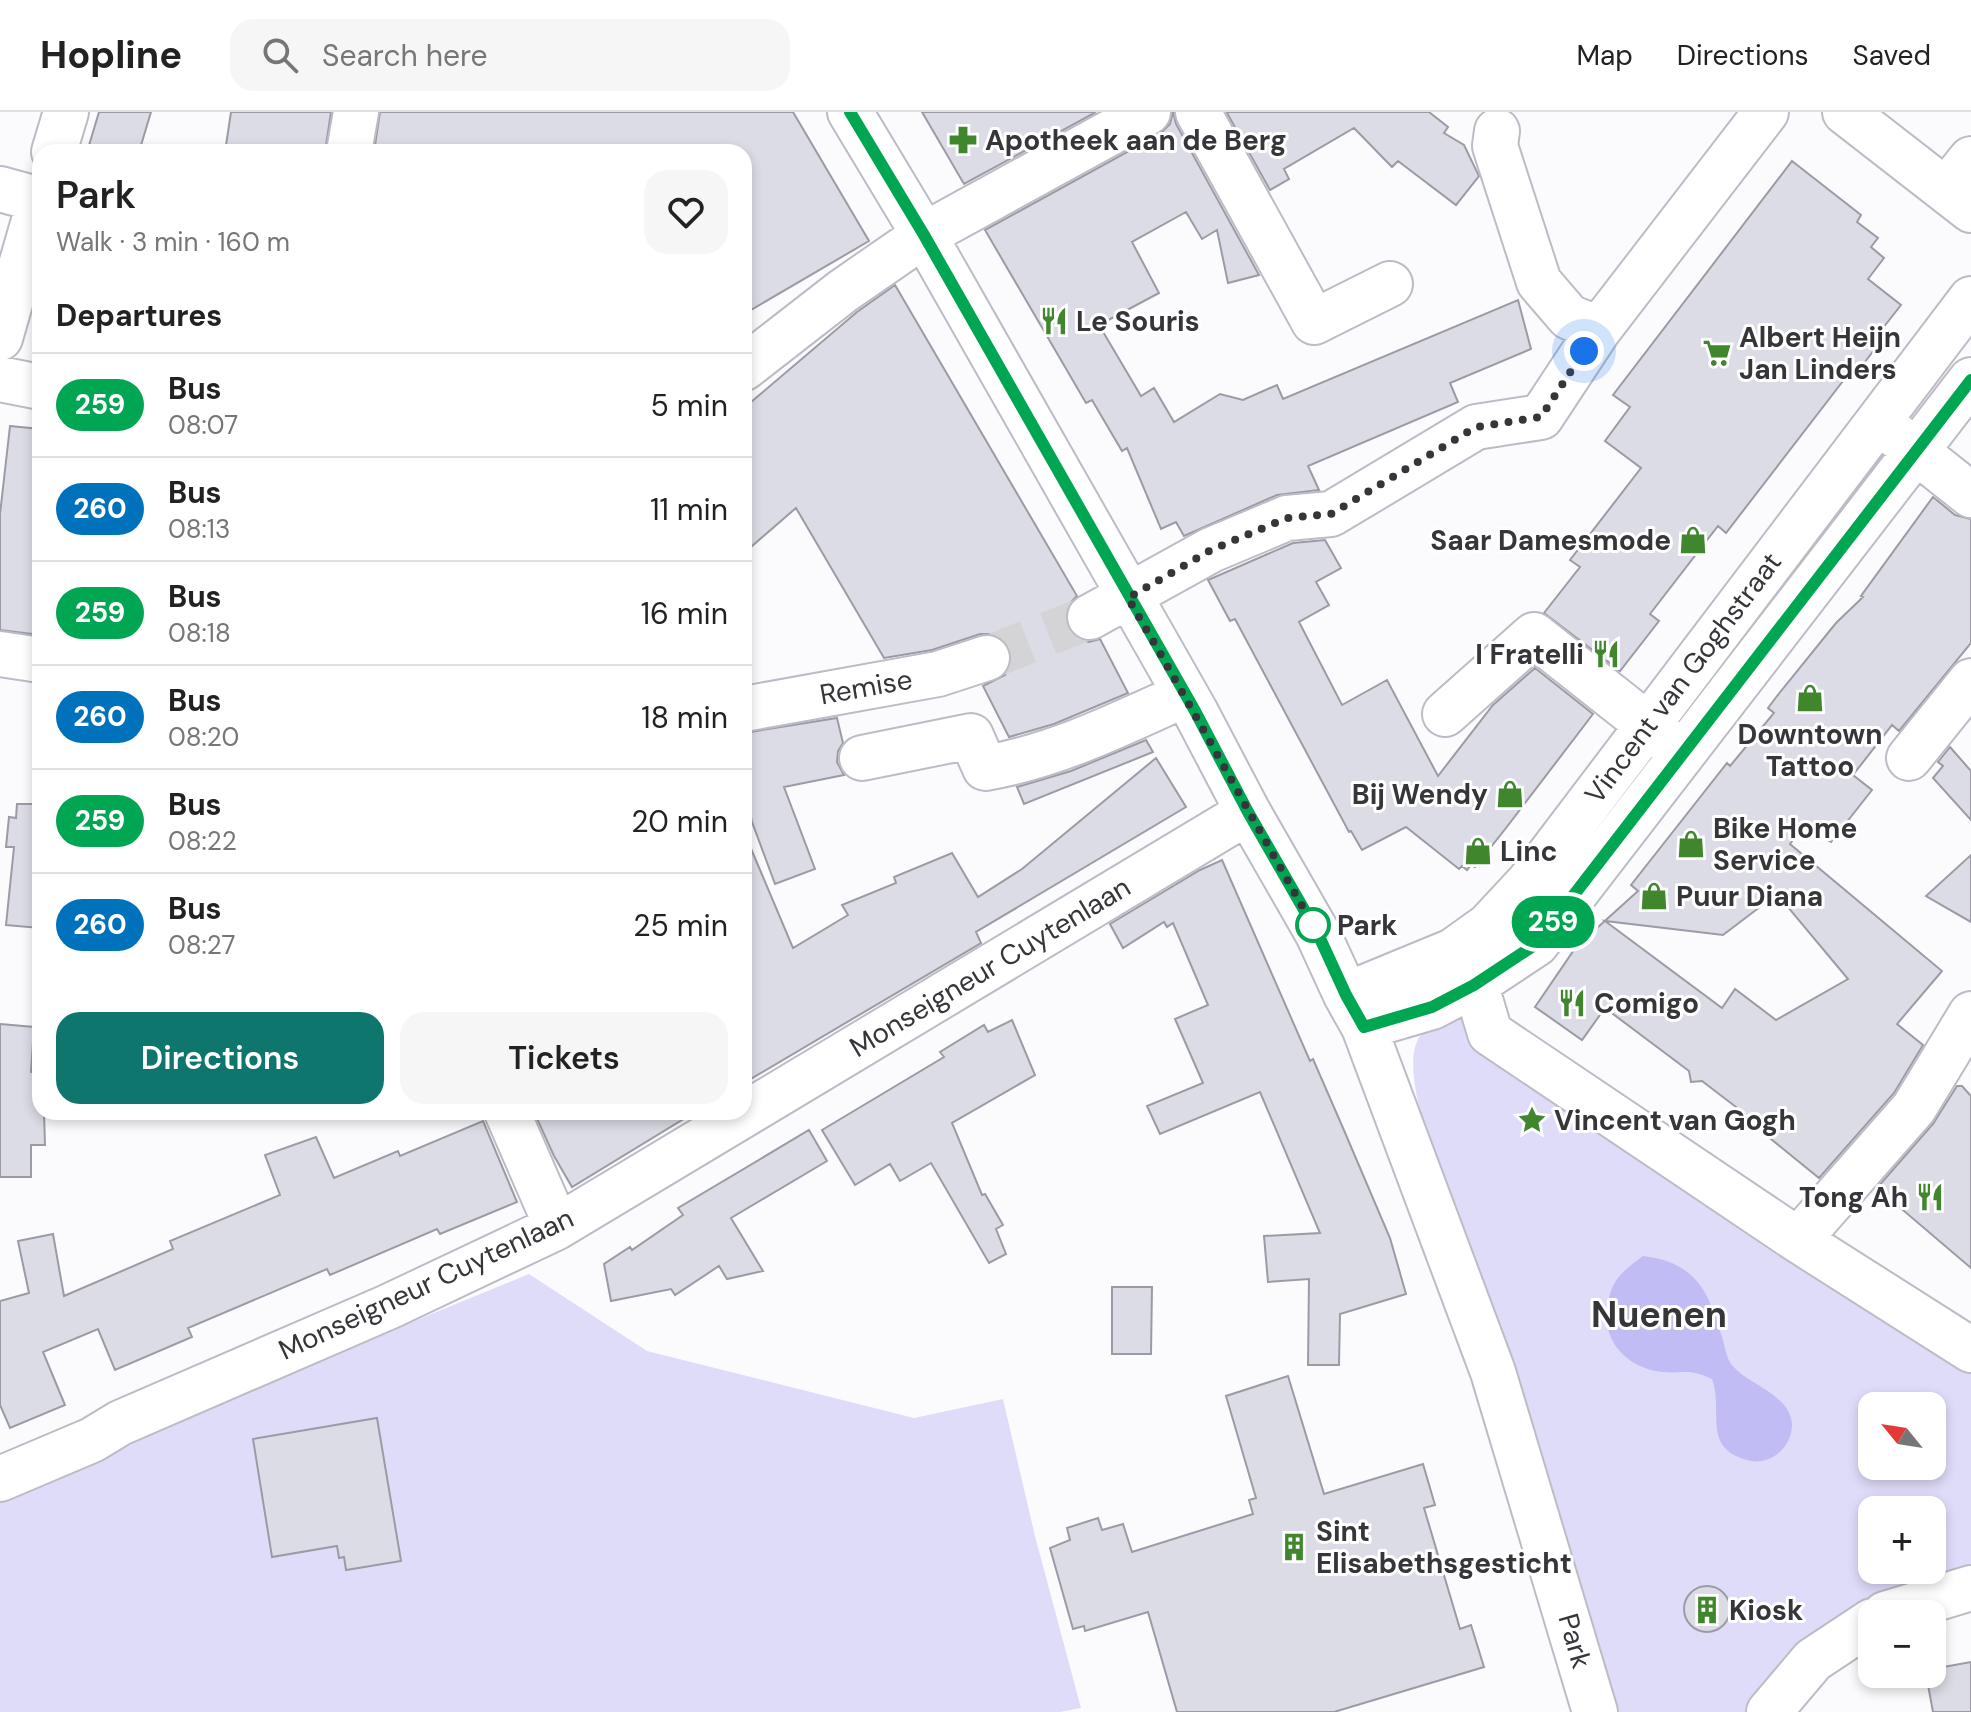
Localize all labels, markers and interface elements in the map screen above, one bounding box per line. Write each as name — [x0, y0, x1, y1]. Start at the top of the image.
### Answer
search box — [230, 19, 790, 91]
text: Hopline — [40, 30, 182, 80]
icon: search — [258, 33, 302, 77]
text: Search here — [322, 36, 488, 75]
text: Map — [1576, 37, 1633, 74]
text: Directions — [1677, 37, 1809, 74]
text: Saved — [1853, 37, 1931, 74]
place label: Apotheek aan de Berg — [985, 122, 1287, 159]
pharmacy icon: Apotheek aan de Berg — [948, 125, 978, 155]
text: Park — [56, 170, 136, 220]
button: heart — [644, 170, 728, 254]
text: Walk · 3 min · 160 m — [56, 225, 290, 259]
text: Departures — [56, 296, 222, 335]
place label: Le Souris — [1076, 303, 1200, 340]
restaurant icon: Le Souris — [1039, 306, 1069, 336]
place label: Albert Heijn Jan Linders — [1739, 319, 1901, 388]
your location — [1564, 331, 1604, 371]
supermarket icon: Albert Heijn Jan Linders — [1702, 338, 1732, 368]
text: Bus — [168, 369, 222, 408]
text: 259 — [75, 386, 125, 423]
text: 5 min — [651, 386, 728, 425]
text: 08:07 — [168, 408, 238, 442]
text: Bus — [168, 473, 222, 512]
text: 260 — [73, 490, 127, 527]
text: 11 min — [650, 490, 728, 529]
text: 08:13 — [168, 512, 230, 546]
place label: Saar Damesmode — [1430, 522, 1671, 559]
shop icon: Saar Damesmode — [1678, 525, 1708, 555]
street label: Vincent van Goghstraat — [1576, 545, 1790, 811]
text: Bus — [168, 577, 222, 616]
text: 259 — [75, 594, 125, 631]
text: 16 min — [641, 594, 728, 633]
text: 08:18 — [168, 616, 231, 650]
place label: I Fratelli — [1475, 636, 1584, 673]
restaurant icon: I Fratelli — [1591, 639, 1621, 669]
street label: Remise — [817, 661, 915, 713]
text: Bus — [168, 681, 222, 720]
shop icon: Downtown Tattoo — [1795, 683, 1825, 713]
text: 260 — [73, 698, 127, 735]
text: 18 min — [641, 698, 728, 737]
place label: Downtown Tattoo — [1737, 716, 1883, 785]
text: 08:20 — [168, 720, 239, 754]
place label: Bij Wendy — [1352, 776, 1488, 813]
shop icon: Bij Wendy — [1495, 779, 1525, 809]
text: Bus — [168, 785, 222, 824]
text: 259 — [75, 802, 125, 839]
text: 20 min — [631, 802, 728, 841]
place label: Bike Home Service — [1713, 810, 1857, 879]
text: 08:22 — [168, 824, 237, 858]
shop icon: Bike Home Service — [1676, 829, 1706, 859]
place label: Linc — [1500, 833, 1558, 870]
shop icon: Linc — [1463, 836, 1493, 866]
street label: Monseigneur Cuytenlaan — [843, 868, 1137, 1066]
place label: Puur Diana — [1676, 878, 1823, 915]
shop icon: Puur Diana — [1639, 881, 1669, 911]
text: Bus — [168, 889, 222, 928]
line badge: 259 — [1507, 896, 1599, 948]
text: 259 — [1528, 903, 1578, 940]
text: 260 — [73, 906, 127, 943]
text: 25 min — [633, 906, 728, 945]
place label: Park — [1337, 907, 1397, 944]
marker: Park — [1296, 908, 1330, 942]
text: 08:27 — [168, 928, 235, 962]
place label: Comigo — [1594, 985, 1699, 1022]
restaurant icon: Comigo — [1557, 988, 1587, 1018]
button: Directions — [56, 1012, 384, 1104]
button: Tickets — [400, 1012, 728, 1104]
place label: Vincent van Gogh — [1554, 1102, 1796, 1139]
place icon: Vincent van Gogh — [1517, 1105, 1547, 1135]
place label: Tong Ah — [1799, 1179, 1908, 1216]
restaurant icon: Tong Ah — [1915, 1182, 1945, 1212]
street label: Monseigneur Cuytenlaan — [273, 1199, 579, 1369]
district label: Nuenen — [1591, 1291, 1727, 1338]
north arrow — [1858, 1392, 1946, 1480]
map controls — [1858, 1392, 1946, 1688]
button: + — [1858, 1496, 1946, 1584]
place label: Sint Elisabethsgesticht — [1316, 1513, 1572, 1582]
building icon: Sint Elisabethsgesticht — [1279, 1532, 1309, 1562]
place label: Kiosk — [1729, 1592, 1803, 1629]
building icon: Kiosk — [1692, 1595, 1722, 1625]
button: − — [1858, 1600, 1946, 1688]
street label: Park — [1550, 1609, 1600, 1673]

